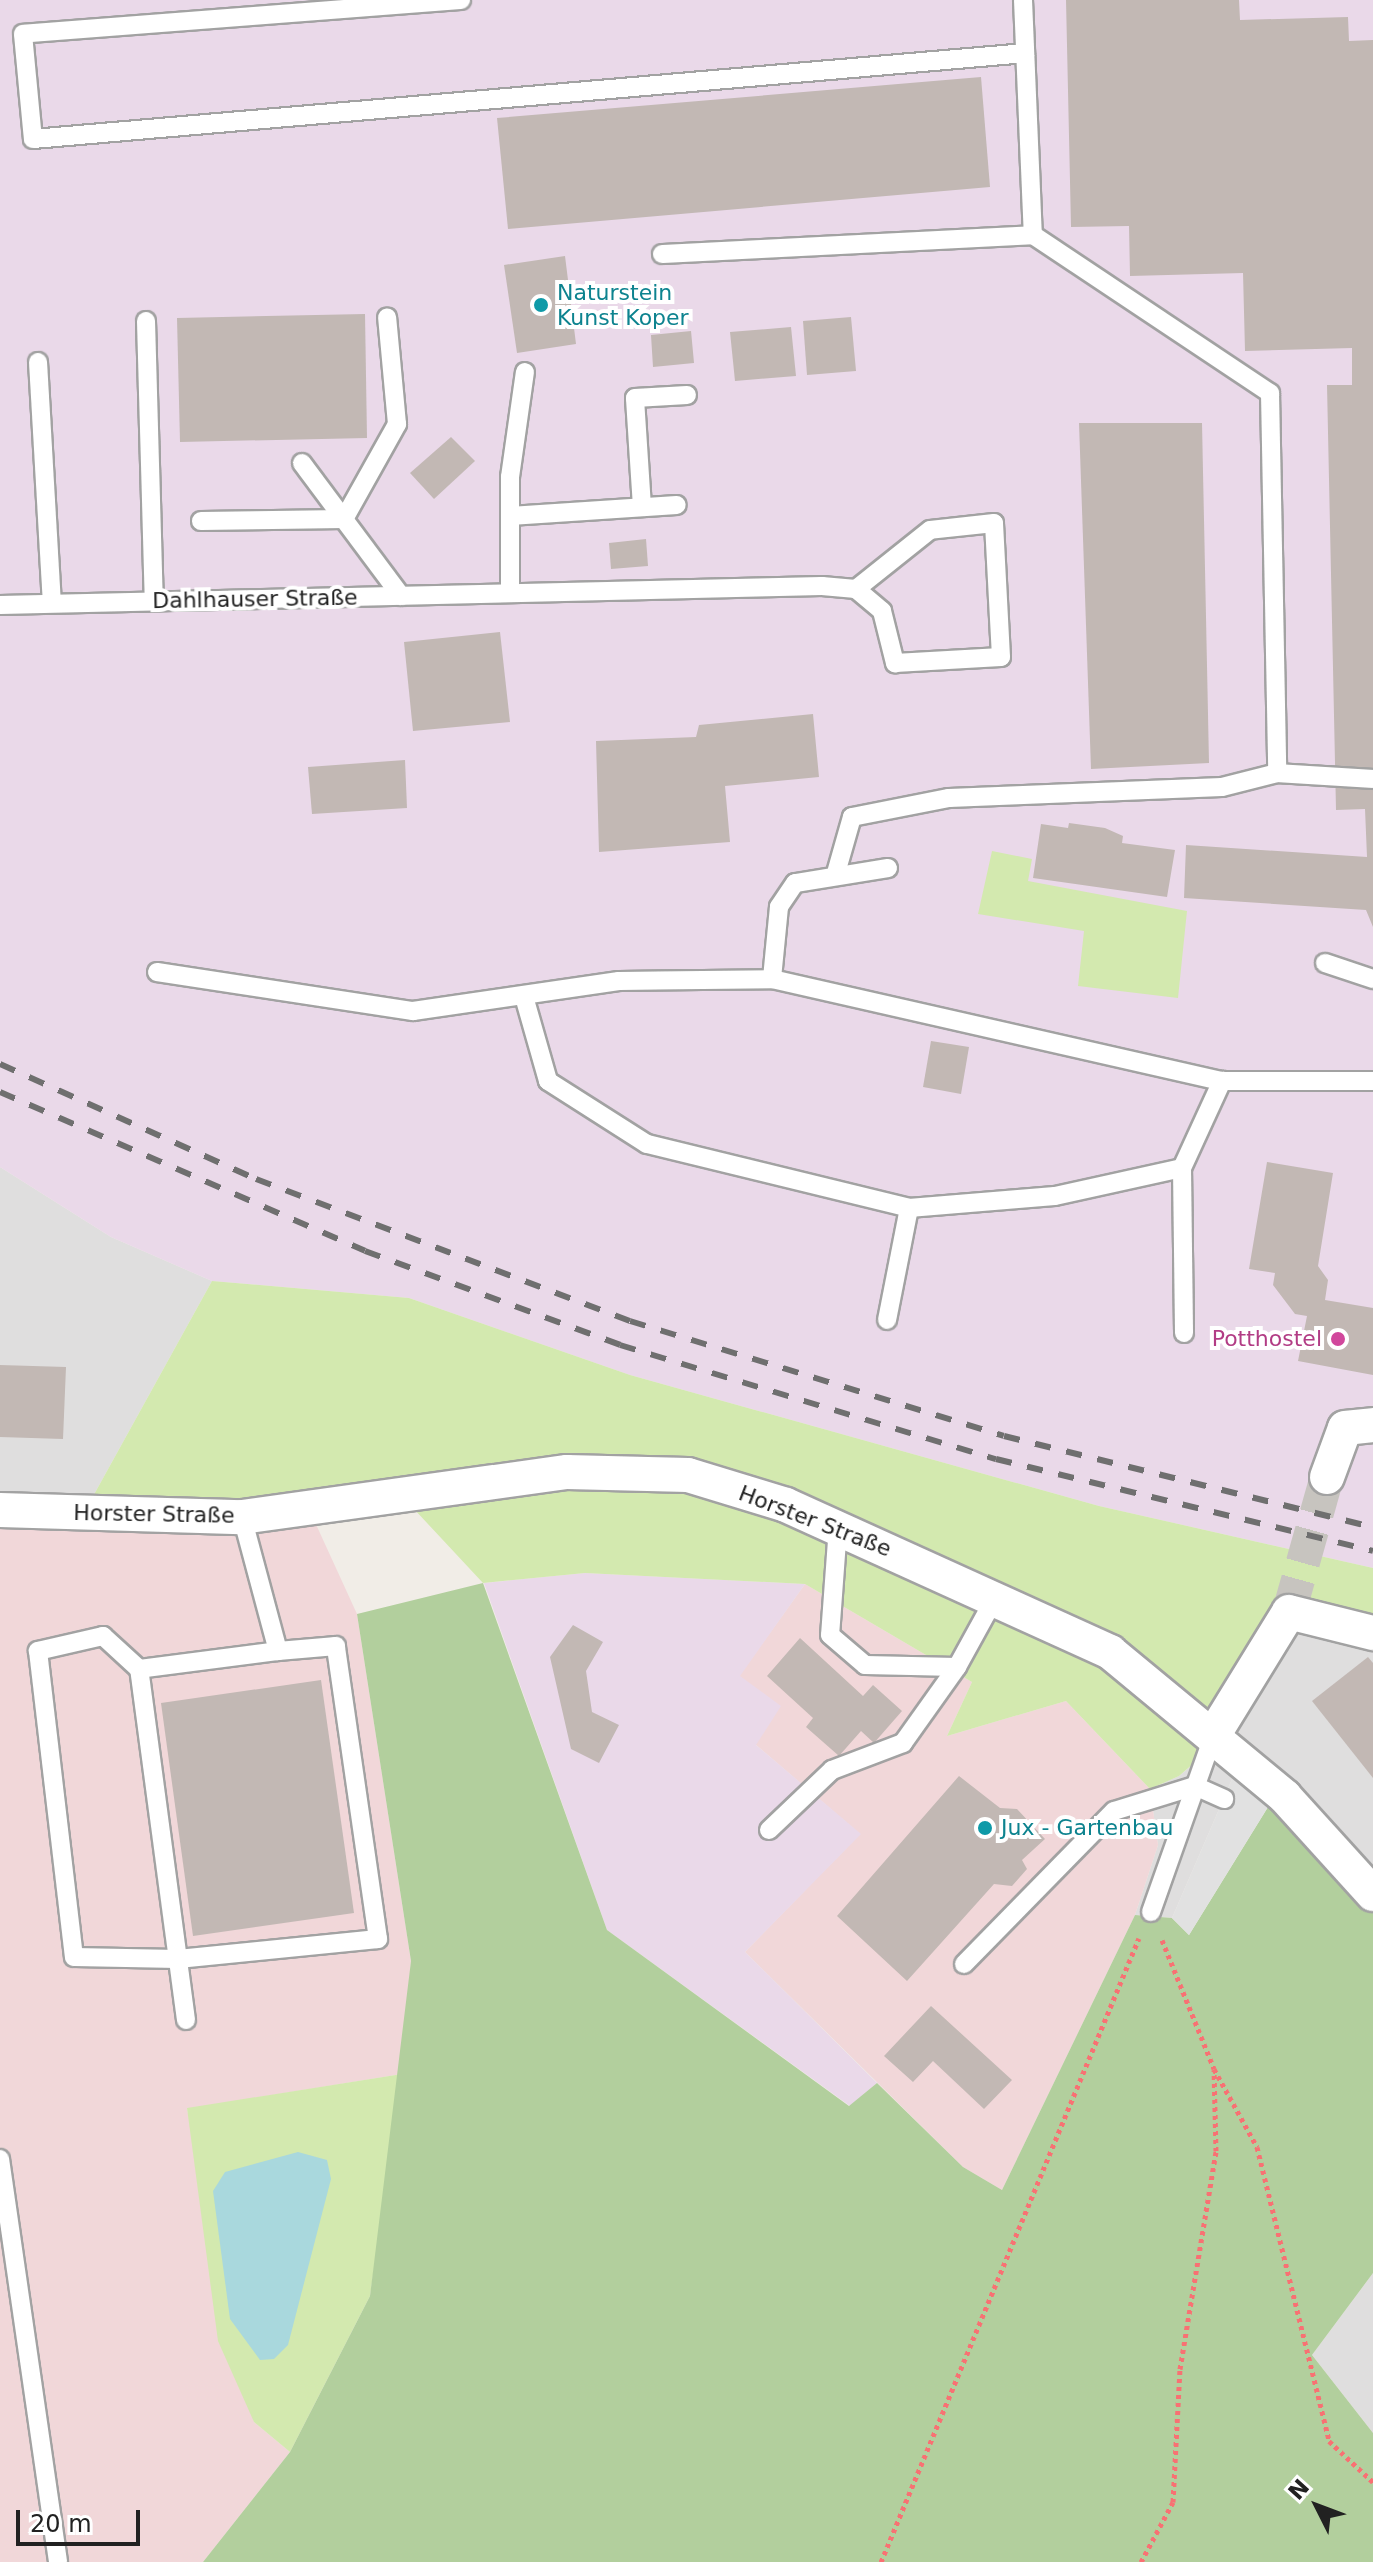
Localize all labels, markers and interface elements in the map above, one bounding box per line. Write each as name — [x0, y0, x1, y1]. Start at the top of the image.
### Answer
place label: Naturstein Kunst Koper — [557, 279, 689, 330]
marker: Naturstein Kunst Koper — [532, 296, 550, 314]
street label: Dahlhauser Straße — [152, 584, 358, 614]
place label: Potthostel — [1212, 1326, 1322, 1352]
marker: Potthostel — [1329, 1330, 1347, 1348]
street label: Horster Straße — [735, 1480, 895, 1562]
street label: Horster Straße — [73, 1499, 235, 1529]
place label: Jux - Gartenbau — [1001, 1815, 1173, 1841]
marker: Jux - Gartenbau — [976, 1819, 994, 1837]
north arrow — [1277, 2466, 1357, 2546]
text: N — [1283, 2474, 1314, 2505]
scale bar — [20, 2494, 144, 2544]
text: 20 m — [30, 2510, 92, 2538]

